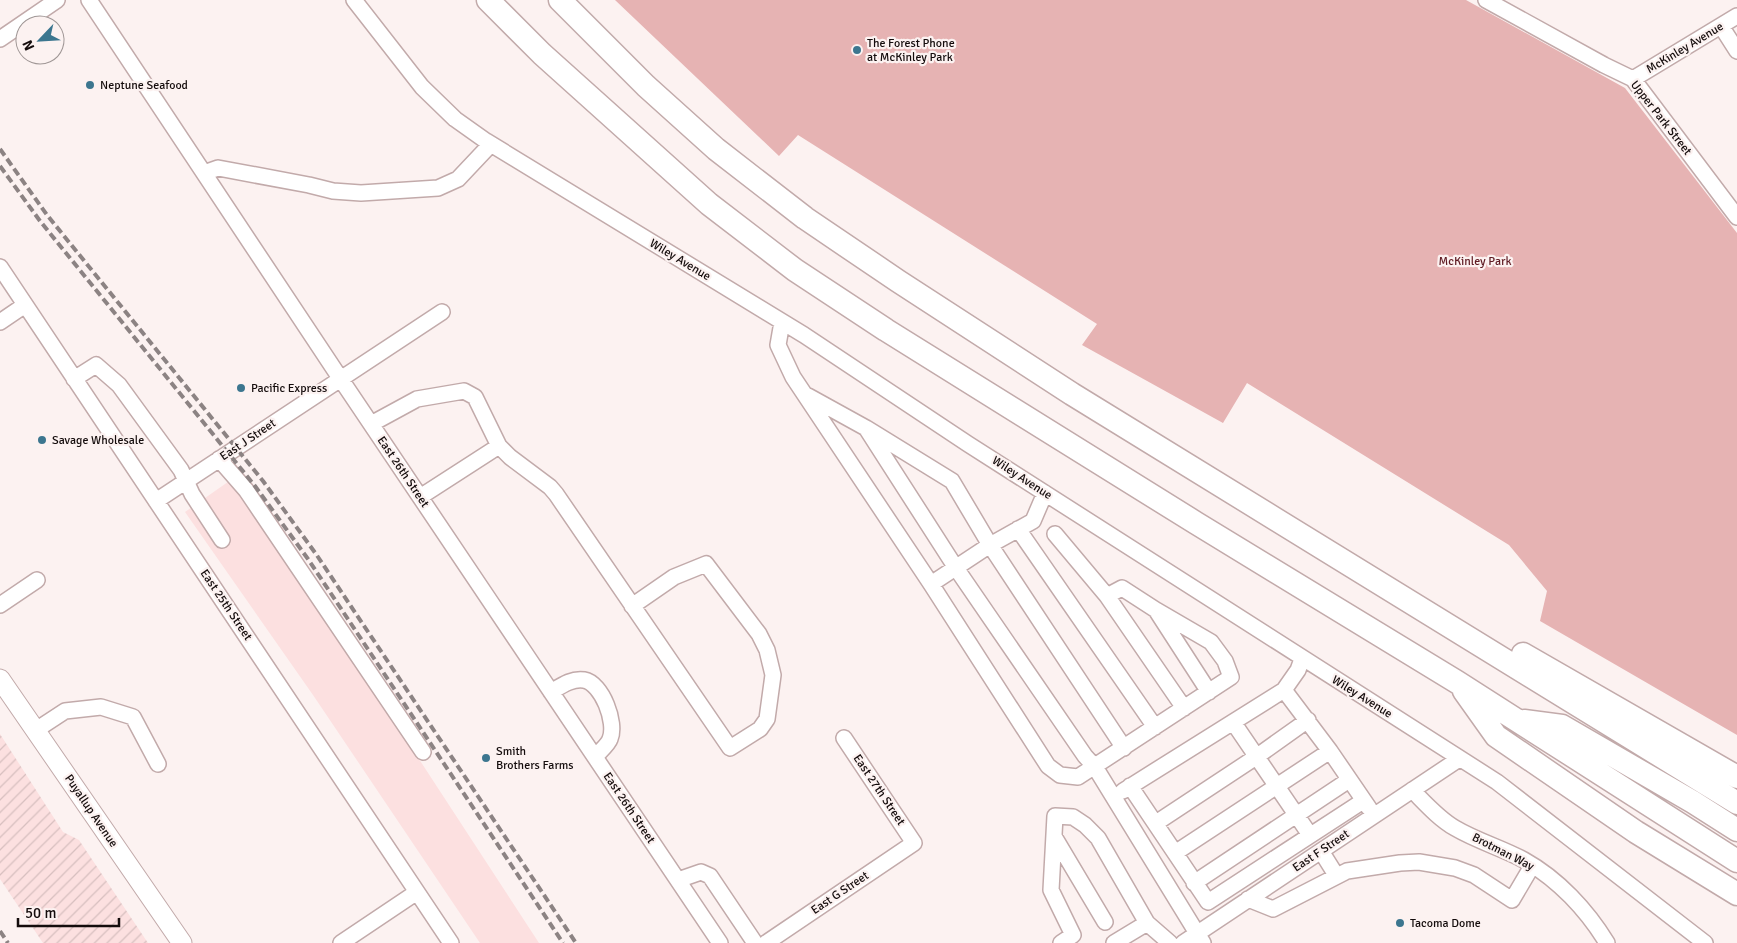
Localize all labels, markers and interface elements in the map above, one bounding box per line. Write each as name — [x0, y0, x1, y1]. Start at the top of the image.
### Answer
north arrow — [15, 15, 65, 65]
street label: McKinley Avenue — [1644, 19, 1726, 77]
place label: The Forest Phone at McKinley Park — [867, 36, 955, 65]
text: N — [19, 37, 38, 53]
marker: The Forest Phone at McKinley Park — [851, 44, 863, 56]
place label: Neptune Seafood — [100, 78, 188, 93]
street label: Upper Park Street — [1627, 78, 1695, 158]
marker: Neptune Seafood — [84, 79, 96, 91]
street label: Wiley Avenue — [647, 236, 713, 284]
park label: McKinley Park — [1439, 254, 1511, 269]
place label: Pacific Express — [251, 381, 327, 396]
marker: Pacific Express — [235, 382, 247, 394]
street label: East J Street — [217, 416, 279, 464]
place label: Savage Wholesale — [52, 433, 144, 448]
marker: Savage Wholesale — [36, 434, 48, 446]
street label: East 26th Street — [374, 434, 432, 510]
street label: Wiley Avenue — [989, 453, 1055, 503]
street label: East 25th Street — [197, 567, 255, 643]
street label: Wiley Avenue — [1329, 672, 1395, 722]
place label: Smith Brothers Farms — [496, 744, 574, 773]
marker: Smith Brothers Farms — [480, 752, 492, 764]
street label: East 27th Street — [850, 752, 908, 828]
street label: East 26th Street — [600, 770, 658, 846]
street label: Puyallup Avenue — [61, 772, 121, 850]
street label: East F Street — [1290, 827, 1352, 875]
street label: Brotman Way — [1469, 830, 1537, 874]
street label: East G Street — [808, 868, 872, 918]
scale bar — [18, 896, 119, 928]
text: 50 m — [25, 904, 56, 922]
place label: Tacoma Dome — [1410, 916, 1481, 931]
marker: Tacoma Dome — [1394, 917, 1406, 929]

